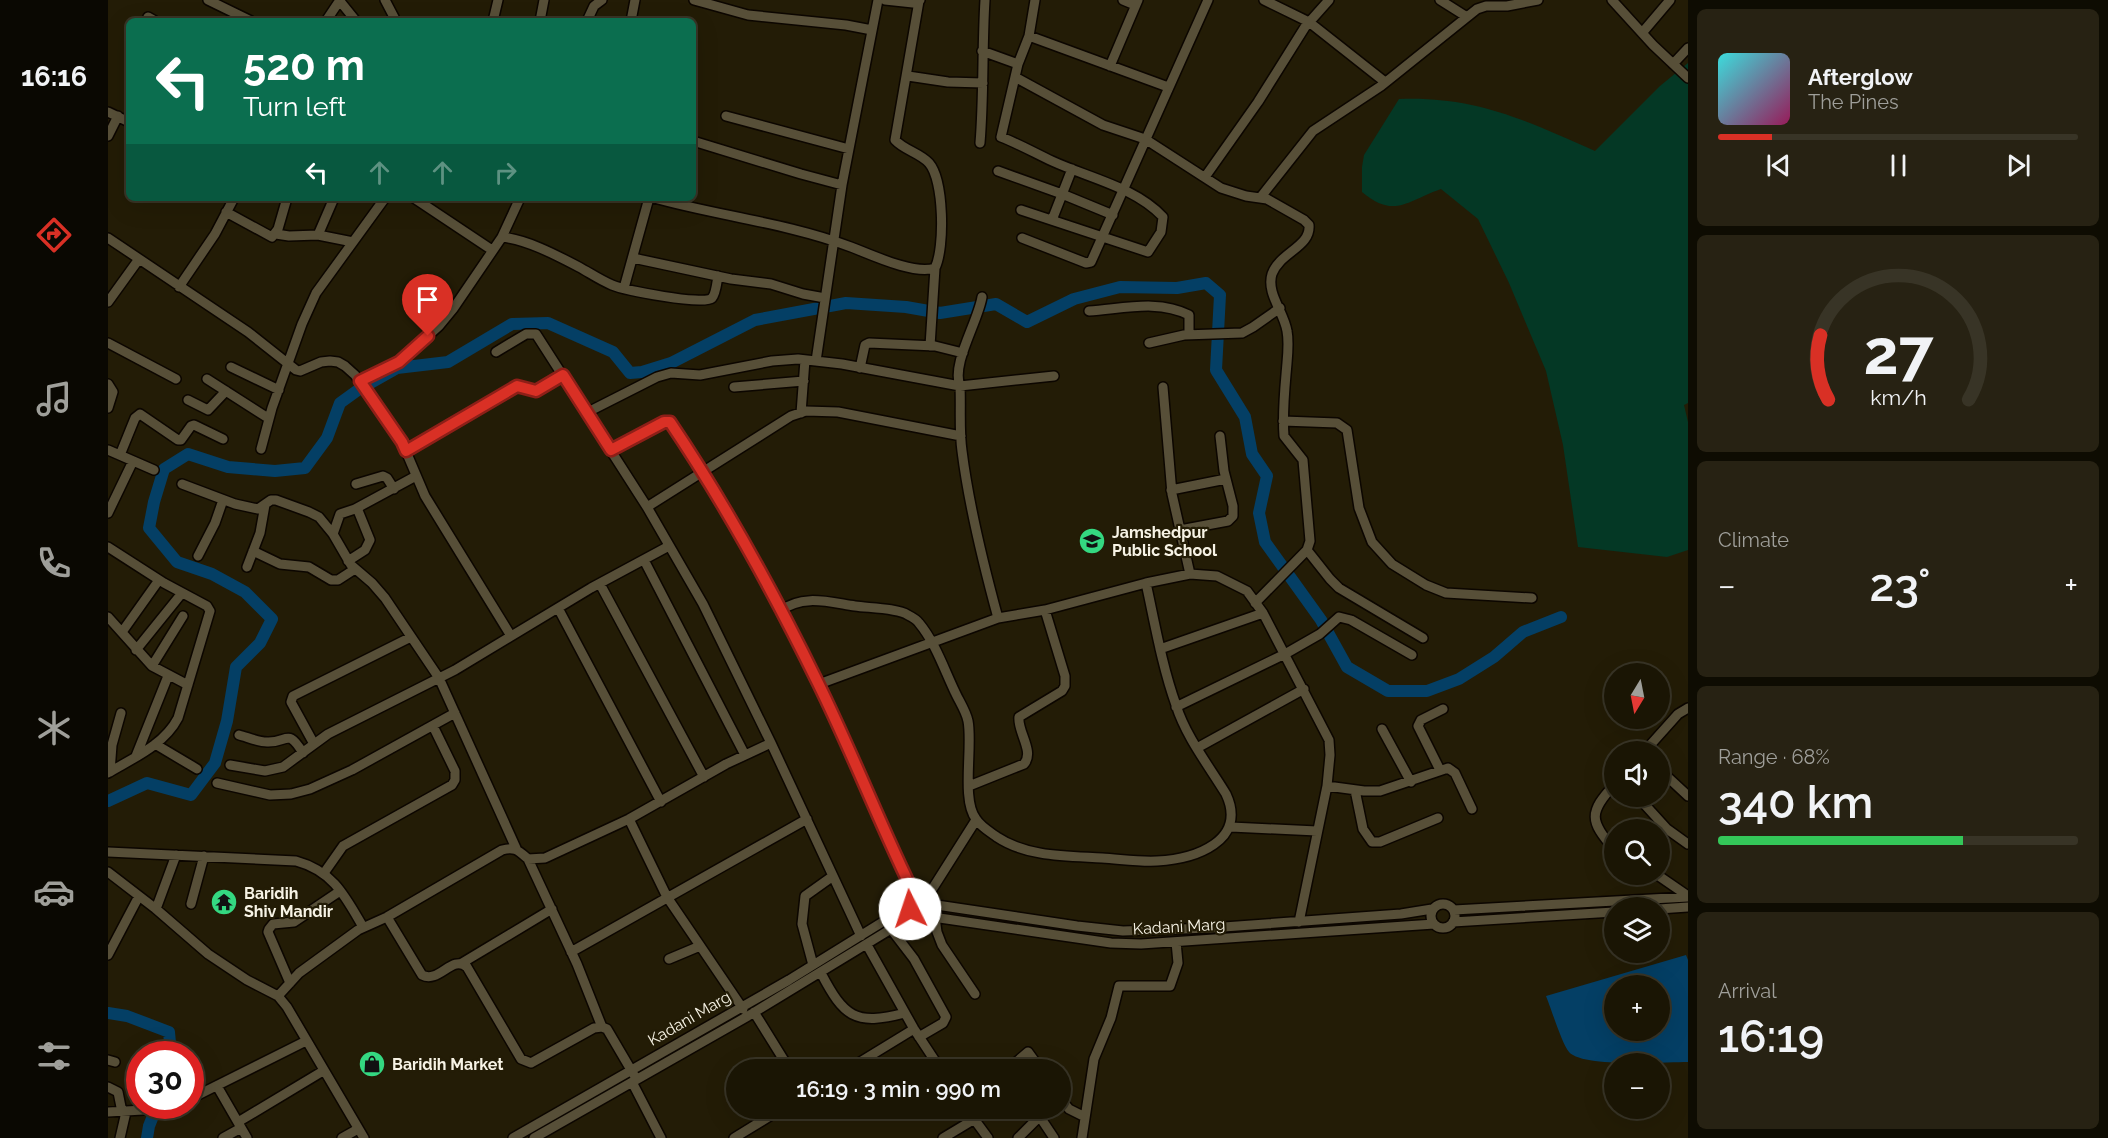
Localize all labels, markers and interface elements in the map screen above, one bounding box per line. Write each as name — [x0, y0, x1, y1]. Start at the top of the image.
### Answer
text: 520 m — [243, 41, 365, 90]
icon: left — [144, 42, 222, 120]
text: 16:16 — [21, 61, 87, 92]
text: Afterglow — [1808, 64, 1913, 90]
text: The Pines — [1808, 90, 1899, 114]
text: Turn left — [243, 91, 346, 122]
icon: previous — [1762, 149, 1795, 182]
icon: pause — [1882, 149, 1915, 182]
icon: next — [2002, 149, 2035, 182]
icon: left — [300, 156, 333, 189]
icon: ahead — [363, 156, 396, 189]
icon: ahead — [426, 156, 459, 189]
icon: right — [489, 156, 522, 189]
icon: directions — [33, 214, 75, 256]
pin — [402, 274, 453, 336]
icon: arrive — [411, 283, 444, 316]
text: 27 — [1863, 315, 1934, 389]
icon: music — [33, 378, 75, 420]
text: km/h — [1870, 386, 1926, 411]
place label: Jamshedpur Public School — [1112, 523, 1218, 560]
school or university icon: Jamshedpur Public School — [1077, 526, 1107, 556]
text: Climate — [1718, 528, 1789, 552]
icon: phone — [33, 542, 75, 584]
text: 23° — [1870, 559, 1931, 612]
text: − — [1718, 566, 1736, 605]
text: + — [2064, 566, 2078, 605]
north arrow — [1604, 663, 1670, 729]
map controls — [1604, 663, 1670, 1119]
icon: climate — [33, 707, 75, 749]
button: sound — [1604, 741, 1670, 807]
text: Range · 68% — [1718, 745, 1830, 769]
text: 340 km — [1718, 776, 1873, 829]
button: search — [1604, 819, 1670, 885]
icon: car — [33, 871, 75, 913]
position arrow — [878, 877, 942, 941]
place label: Baridih Shiv Mandir — [244, 884, 333, 921]
temple icon: Baridih Shiv Mandir — [209, 887, 239, 917]
button: layers — [1604, 897, 1670, 963]
street label: Kadani Marg — [1132, 915, 1226, 938]
button: + — [1604, 975, 1670, 1041]
text: Arrival — [1718, 979, 1777, 1003]
street label: Kadani Marg — [644, 987, 734, 1050]
text: 16:19 — [1718, 1010, 1824, 1063]
icon: filters — [33, 1035, 75, 1077]
speed limit sign: 30 — [126, 1041, 204, 1119]
shop icon: Baridih Market — [357, 1049, 387, 1079]
button: − — [1604, 1053, 1670, 1119]
place label: Baridih Market — [392, 1055, 504, 1074]
text: 16:19 · 3 min · 990 m — [796, 1076, 1001, 1102]

